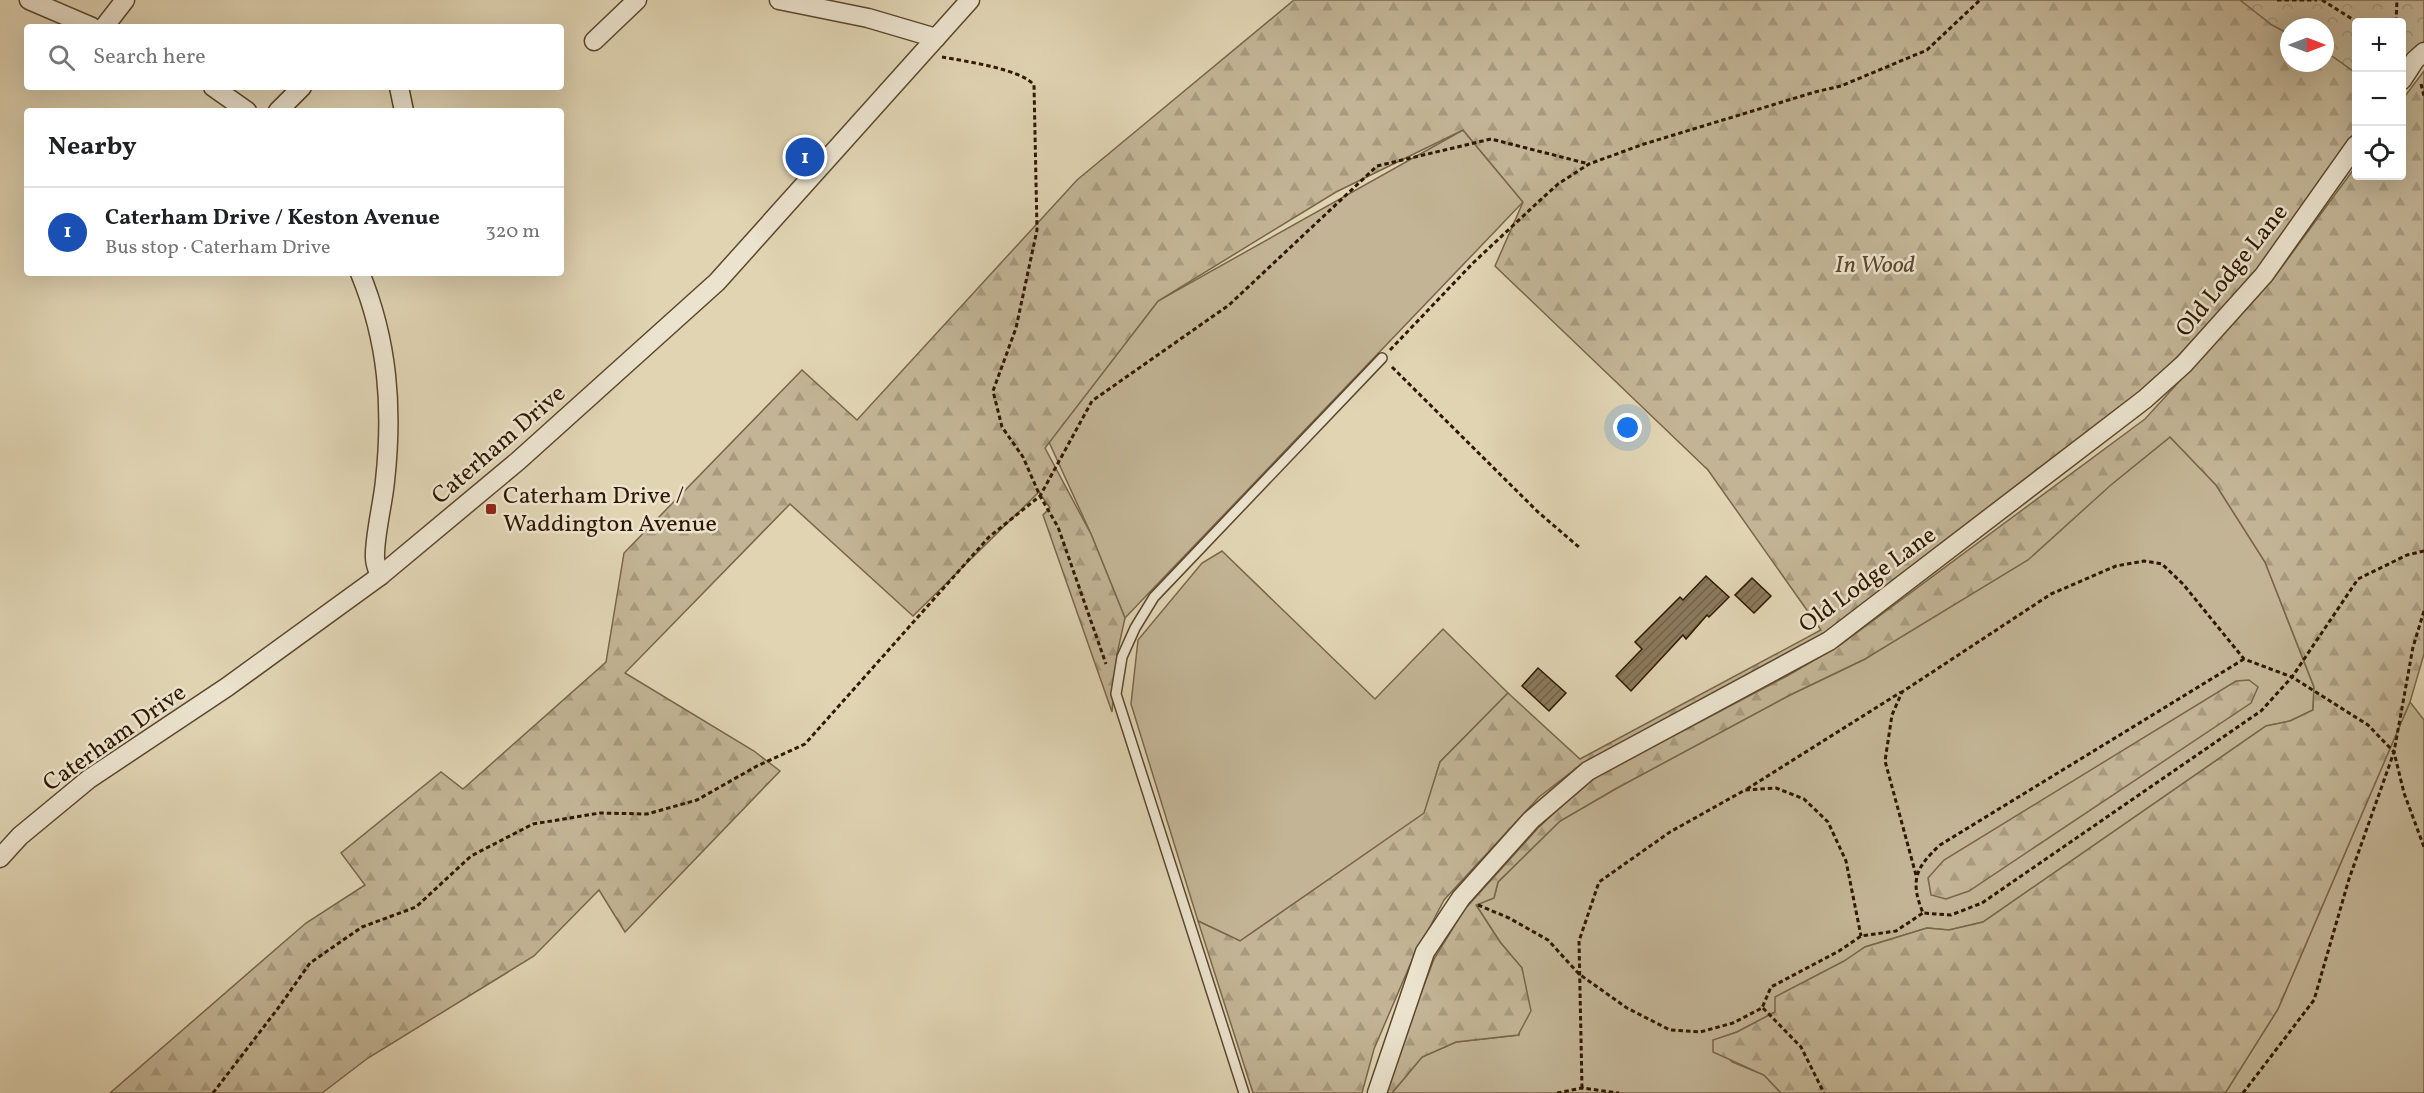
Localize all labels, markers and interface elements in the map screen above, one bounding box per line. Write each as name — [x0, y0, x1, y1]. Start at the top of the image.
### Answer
north arrow — [2280, 18, 2334, 72]
map controls — [2352, 18, 2406, 180]
button: + — [2352, 18, 2406, 72]
search box — [24, 24, 564, 90]
icon: search — [45, 41, 78, 74]
text: Search here — [93, 42, 206, 73]
button: − — [2352, 72, 2406, 126]
button: locate — [2352, 126, 2406, 180]
text: Nearby — [48, 129, 137, 165]
pin: 1 — [786, 134, 824, 180]
street label: Old Lodge Lane — [2168, 197, 2297, 345]
text: Caterham Drive / Keston Avenue — [105, 203, 440, 234]
text: 1 — [63, 218, 72, 246]
text: 320 m — [485, 218, 540, 246]
text: Bus stop · Caterham Drive — [105, 234, 331, 262]
park label: In Wood — [1835, 249, 1916, 283]
street label: Caterham Drive — [425, 378, 574, 513]
your location — [1613, 413, 1642, 442]
place label: Caterham Drive / Waddington Avenue — [503, 480, 717, 542]
marker: Caterham Drive / Waddington Avenue — [484, 502, 498, 516]
street label: Old Lodge Lane — [1793, 519, 1944, 642]
street label: Caterham Drive — [37, 677, 194, 801]

